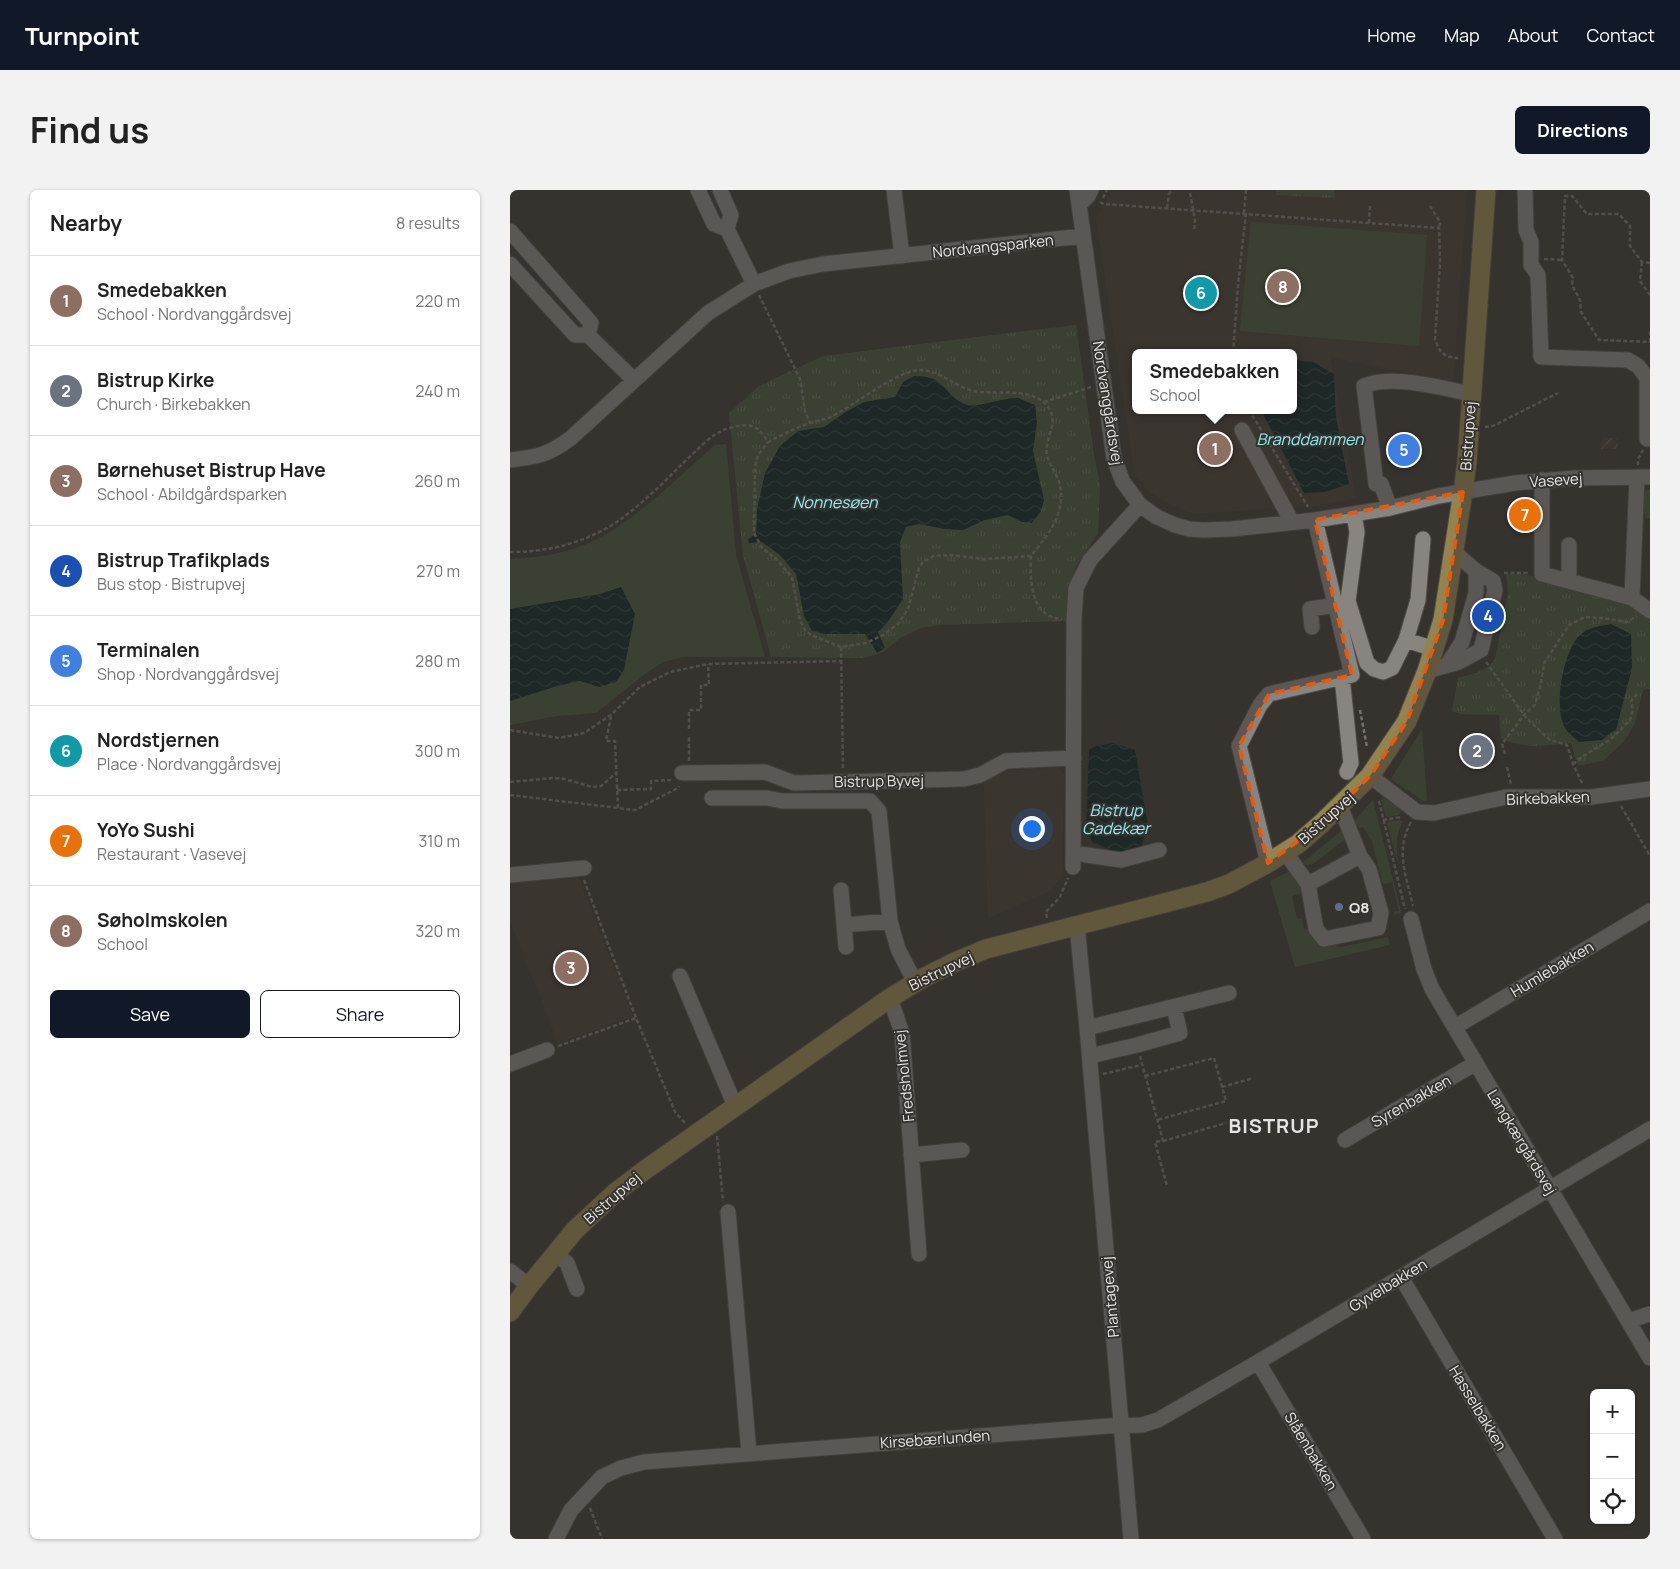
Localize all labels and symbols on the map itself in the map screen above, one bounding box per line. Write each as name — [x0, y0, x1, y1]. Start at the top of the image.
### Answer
street label: Nordvangsparken — [931, 229, 1055, 263]
pin: 8 — [1267, 268, 1299, 306]
pin: 6 — [1185, 274, 1217, 312]
street label: Nordvanggårdsvej — [1088, 339, 1128, 467]
street label: Bistrupvej — [1455, 401, 1481, 471]
water label: Branddammen — [1256, 428, 1364, 450]
pin: 1 — [1199, 430, 1231, 468]
pin: 5 — [1388, 431, 1420, 469]
street label: Vasevej — [1529, 468, 1583, 492]
water label: Nonnesøen — [792, 491, 878, 513]
pin: 7 — [1509, 496, 1541, 534]
pin: 4 — [1472, 597, 1504, 635]
pin: 2 — [1461, 732, 1493, 770]
street label: Bistrup Byvej — [834, 770, 924, 792]
street label: Birkebakken — [1506, 786, 1590, 810]
street label: Bistrupvej — [1293, 787, 1359, 849]
water label: Bistrup Gadekær — [1082, 799, 1152, 839]
your location — [1019, 816, 1045, 842]
place label: Q8 — [1349, 897, 1369, 918]
marker: Q8 — [1333, 901, 1345, 913]
street label: Humlebakken — [1506, 936, 1598, 1002]
street label: Bistrupvej — [905, 946, 977, 996]
pin: 3 — [555, 949, 587, 987]
street label: Fredsholmvej — [889, 1029, 919, 1123]
street label: Syrenbakken — [1367, 1070, 1455, 1132]
street label: Langkærgårdsvej — [1482, 1085, 1562, 1199]
district label: BISTRUP — [1229, 1112, 1319, 1139]
street label: Bistrupvej — [579, 1167, 645, 1229]
street label: Gyvelbakken — [1345, 1253, 1431, 1317]
street label: Plantagevej — [1096, 1256, 1124, 1338]
street label: Hasselbakken — [1444, 1361, 1512, 1455]
street label: Slåenbakken — [1279, 1408, 1343, 1494]
street label: Kirsebærlunden — [879, 1425, 991, 1453]

